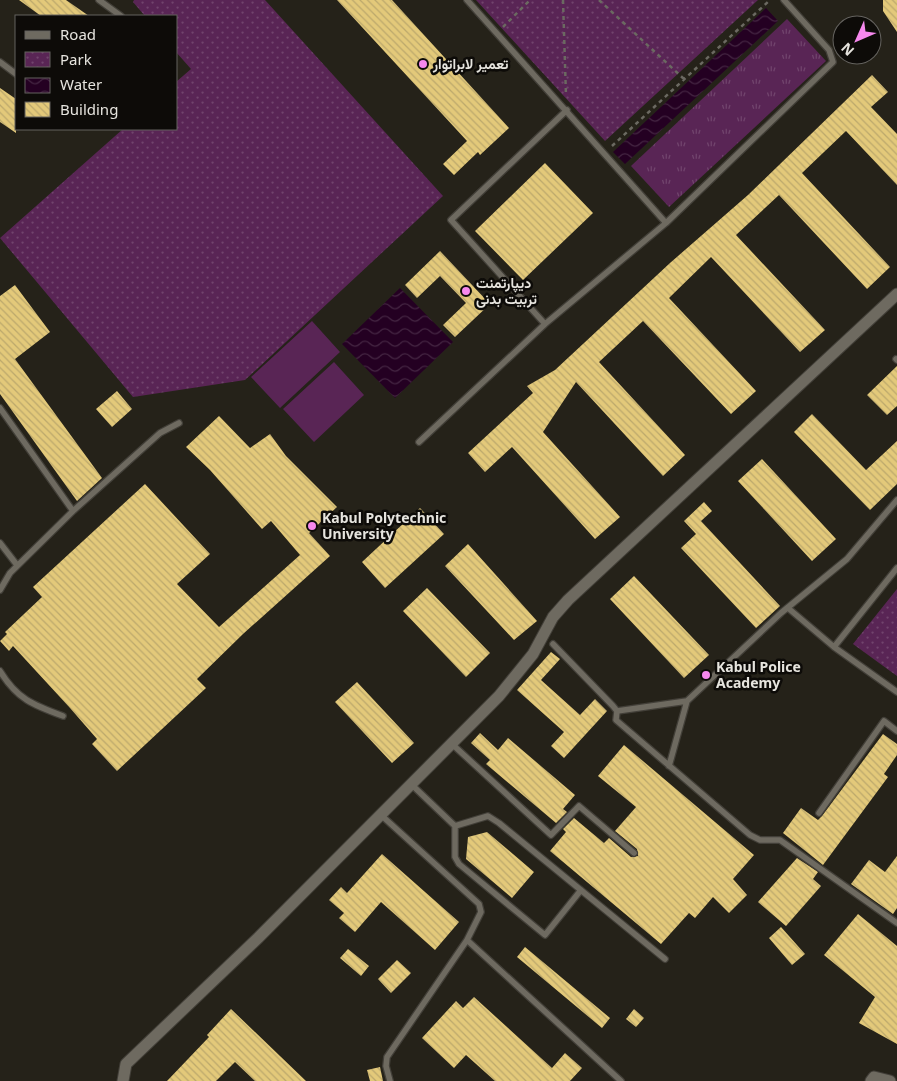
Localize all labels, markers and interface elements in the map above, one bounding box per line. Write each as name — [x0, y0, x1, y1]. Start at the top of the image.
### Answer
legend — [15, 15, 178, 130]
north arrow — [832, 15, 882, 65]
text: Road — [60, 24, 96, 44]
text: N — [837, 39, 858, 60]
text: Park — [60, 49, 92, 69]
place label: تعمیر لابراتوار — [432, 54, 509, 73]
marker: تعمیر لابراتوار — [417, 58, 429, 70]
text: Water — [60, 74, 102, 94]
text: Building — [60, 99, 118, 119]
place label: دیپارتمنت تربیت بدنی — [476, 273, 538, 308]
marker: دیپارتمنت تربیت بدنی — [460, 285, 472, 297]
place label: Kabul Polytechnic University — [322, 508, 446, 543]
marker: Kabul Polytechnic University — [306, 520, 318, 532]
place label: Kabul Police Academy — [716, 657, 801, 692]
marker: Kabul Police Academy — [700, 669, 712, 681]

